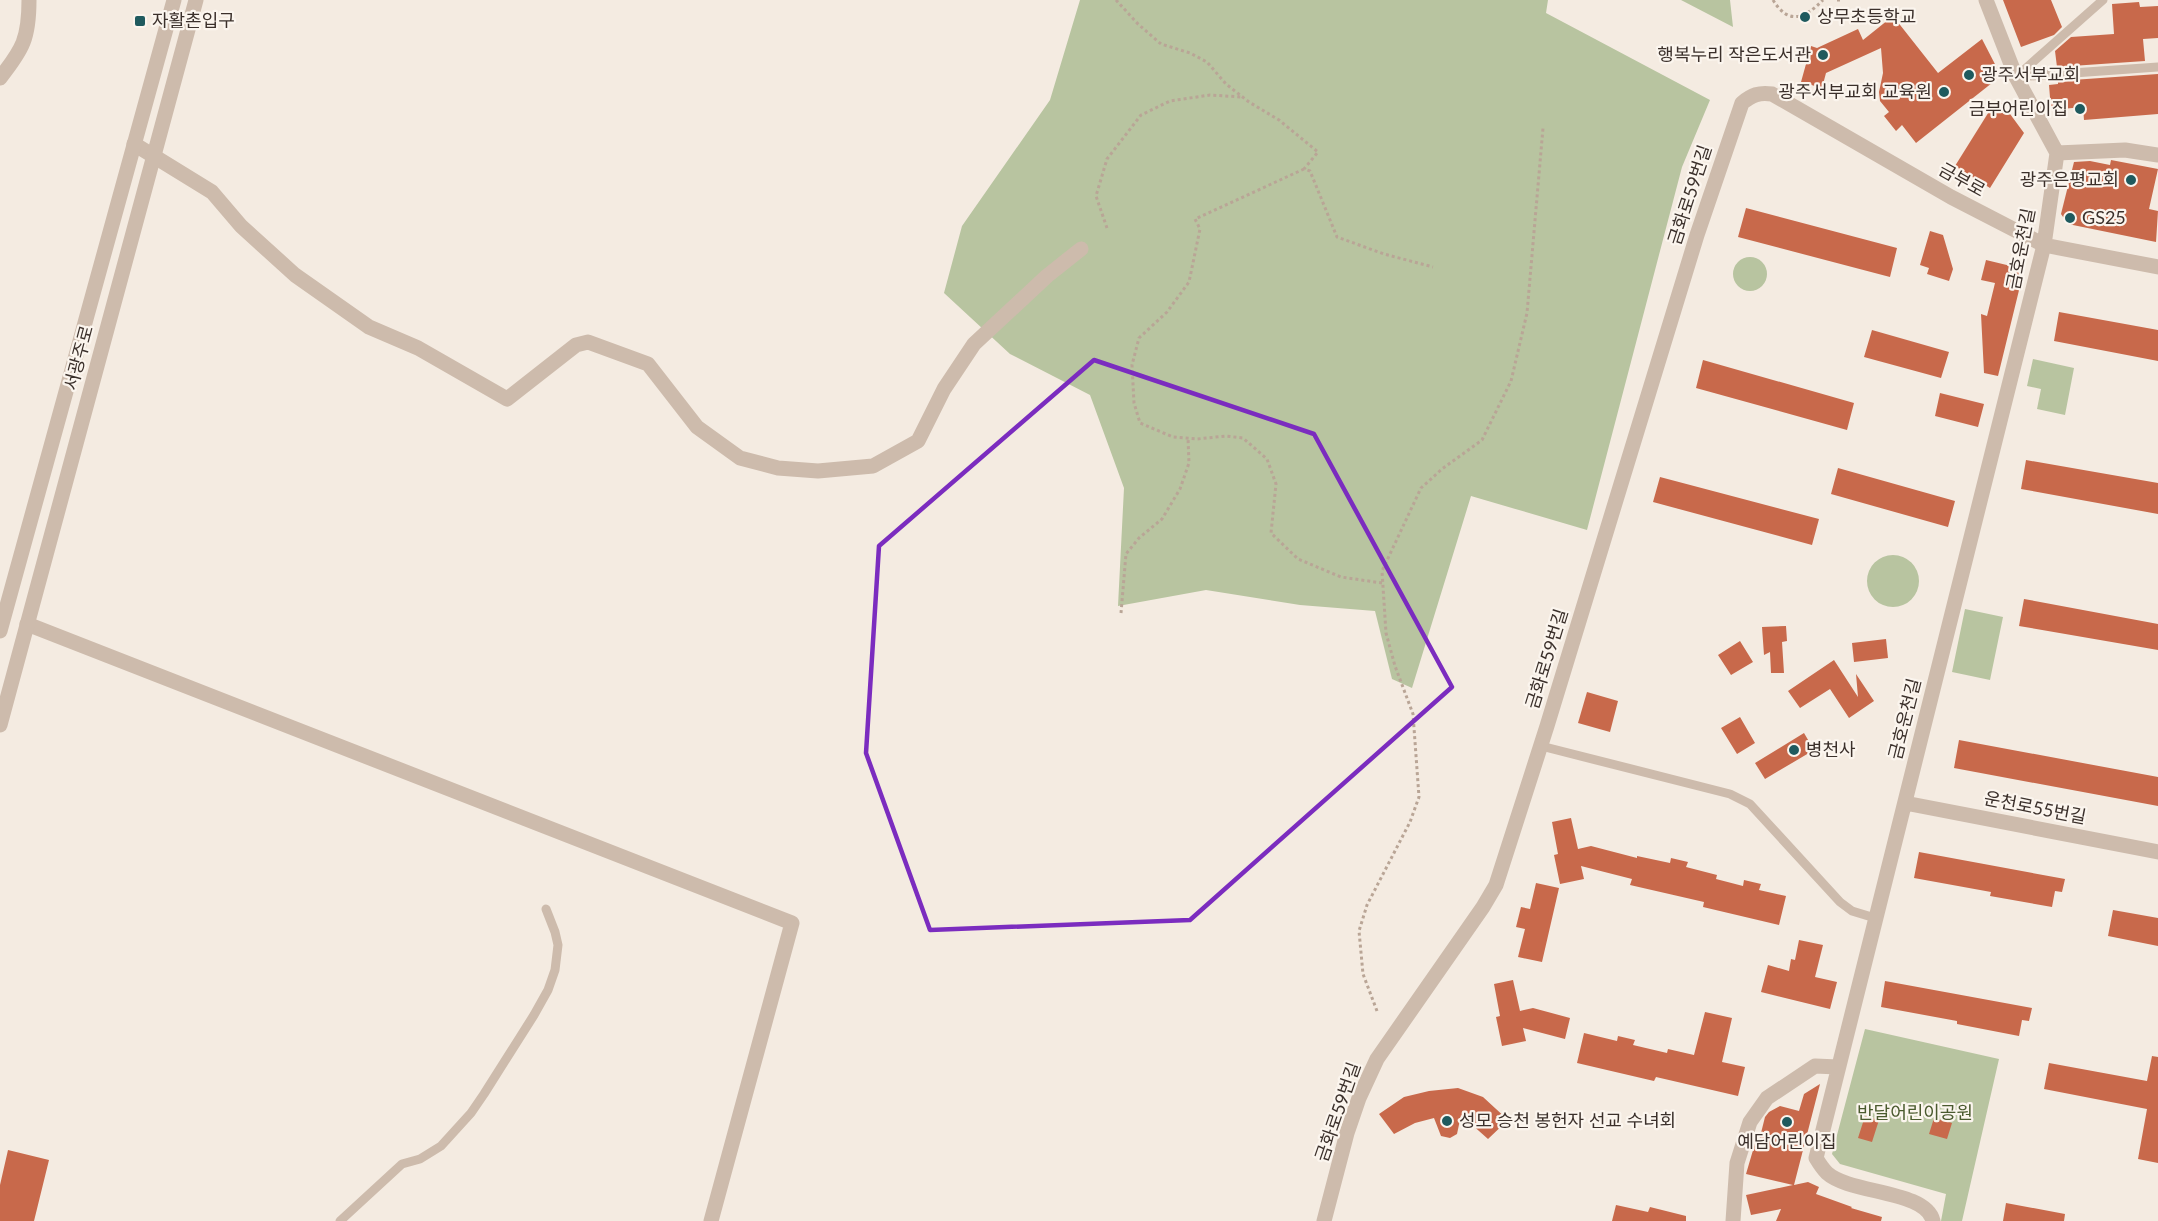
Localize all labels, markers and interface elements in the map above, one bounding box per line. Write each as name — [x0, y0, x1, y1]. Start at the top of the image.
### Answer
place label: 상무초등학교 — [1817, 5, 1916, 27]
place label: 자활촌입구 — [152, 9, 235, 31]
marker: 상무초등학교 — [1798, 10, 1812, 24]
marker: 자활촌입구 — [133, 14, 147, 28]
place label: 행복누리 작은도서관 — [1657, 43, 1811, 65]
marker: 행복누리 작은도서관 — [1816, 48, 1830, 62]
place label: 광주서부교회 — [1981, 63, 2080, 85]
marker: 광주서부교회 — [1962, 68, 1976, 82]
place label: 광주서부교회 교육원 — [1778, 80, 1932, 102]
marker: 광주서부교회 교육원 — [1937, 85, 1951, 99]
place label: 금부어린이집 — [1969, 97, 2068, 119]
marker: 금부어린이집 — [2073, 102, 2087, 116]
street label: 금화로59번길 — [1663, 142, 1716, 247]
street label: 금부로 — [1935, 157, 1990, 201]
place label: 광주은평교회 — [2020, 168, 2119, 190]
marker: 광주은평교회 — [2124, 173, 2138, 187]
street label: 금호운천길 — [2001, 206, 2039, 292]
place label: GS25 — [2082, 206, 2126, 228]
marker: GS25 — [2063, 211, 2077, 225]
street label: 서광주로 — [59, 323, 97, 393]
street label: 금화로59번길 — [1520, 606, 1572, 712]
street label: 금호운천길 — [1883, 676, 1925, 762]
place label: 병천사 — [1806, 738, 1856, 760]
marker: 병천사 — [1787, 743, 1801, 757]
street label: 운천로55번길 — [1982, 786, 2088, 828]
street label: 금화로59번길 — [1310, 1059, 1364, 1164]
park label: 반달어린이공원 — [1857, 1101, 1973, 1123]
place label: 성모 승천 봉헌자 선교 수녀회 — [1459, 1109, 1676, 1131]
marker: 성모 승천 봉헌자 선교 수녀회 — [1440, 1114, 1454, 1128]
marker: 예담어린이집 — [1780, 1115, 1794, 1129]
place label: 예담어린이집 — [1737, 1130, 1837, 1152]

